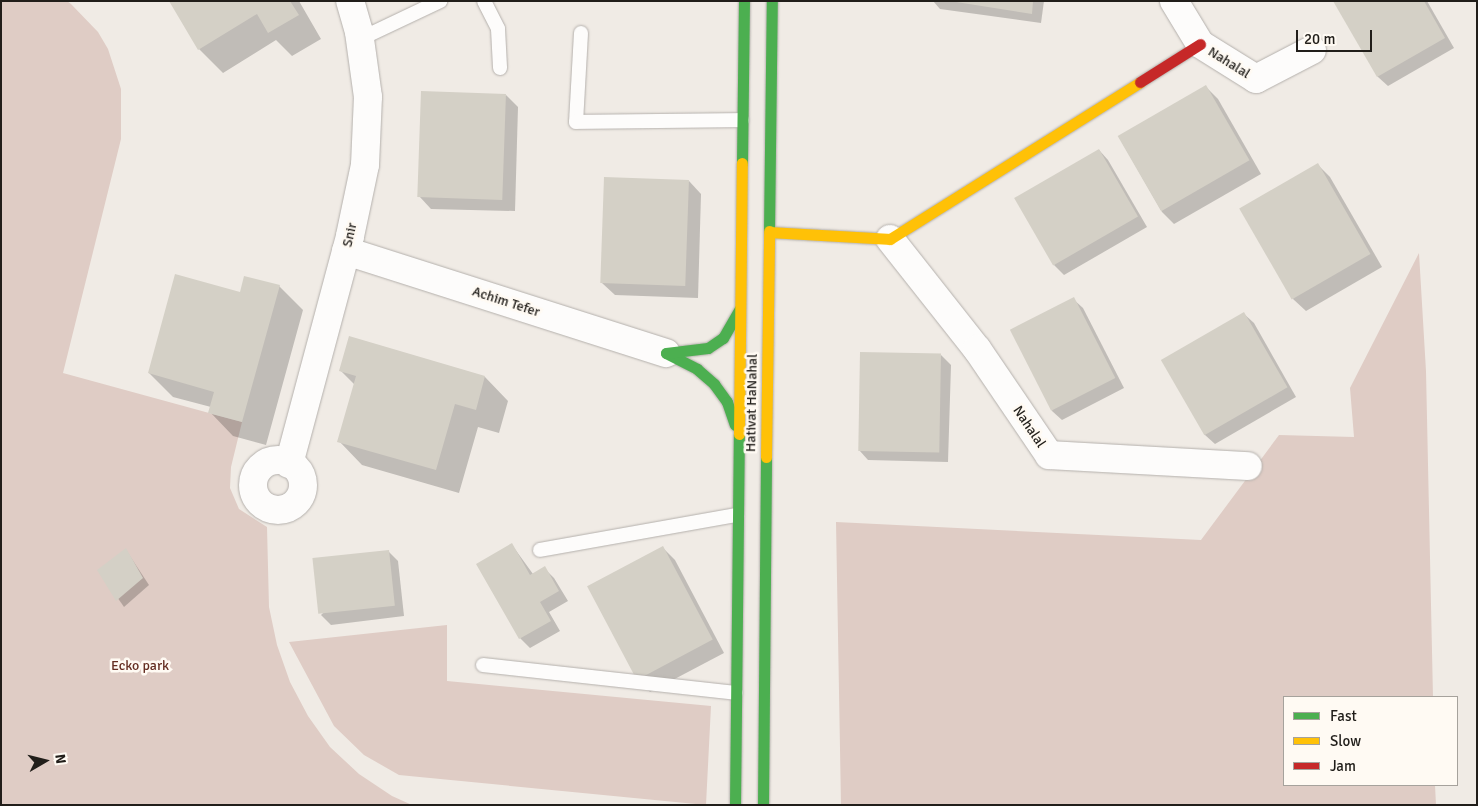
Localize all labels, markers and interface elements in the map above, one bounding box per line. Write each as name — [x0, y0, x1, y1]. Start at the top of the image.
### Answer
scale bar — [1298, 20, 1374, 52]
text: 20 m — [1304, 30, 1335, 48]
street label: Nahalal — [1205, 44, 1253, 82]
street label: Snir — [339, 221, 361, 249]
street label: Achim Tefer — [470, 283, 542, 321]
street label: Hativat HaNahal — [743, 354, 761, 452]
street label: Nahalal — [1009, 403, 1049, 451]
park label: Ecko park — [111, 658, 169, 674]
legend — [1283, 696, 1458, 786]
text: Fast — [1330, 707, 1357, 725]
text: Slow — [1330, 732, 1361, 750]
north arrow — [20, 736, 70, 786]
text: N — [51, 753, 69, 765]
text: Jam — [1330, 757, 1356, 775]

